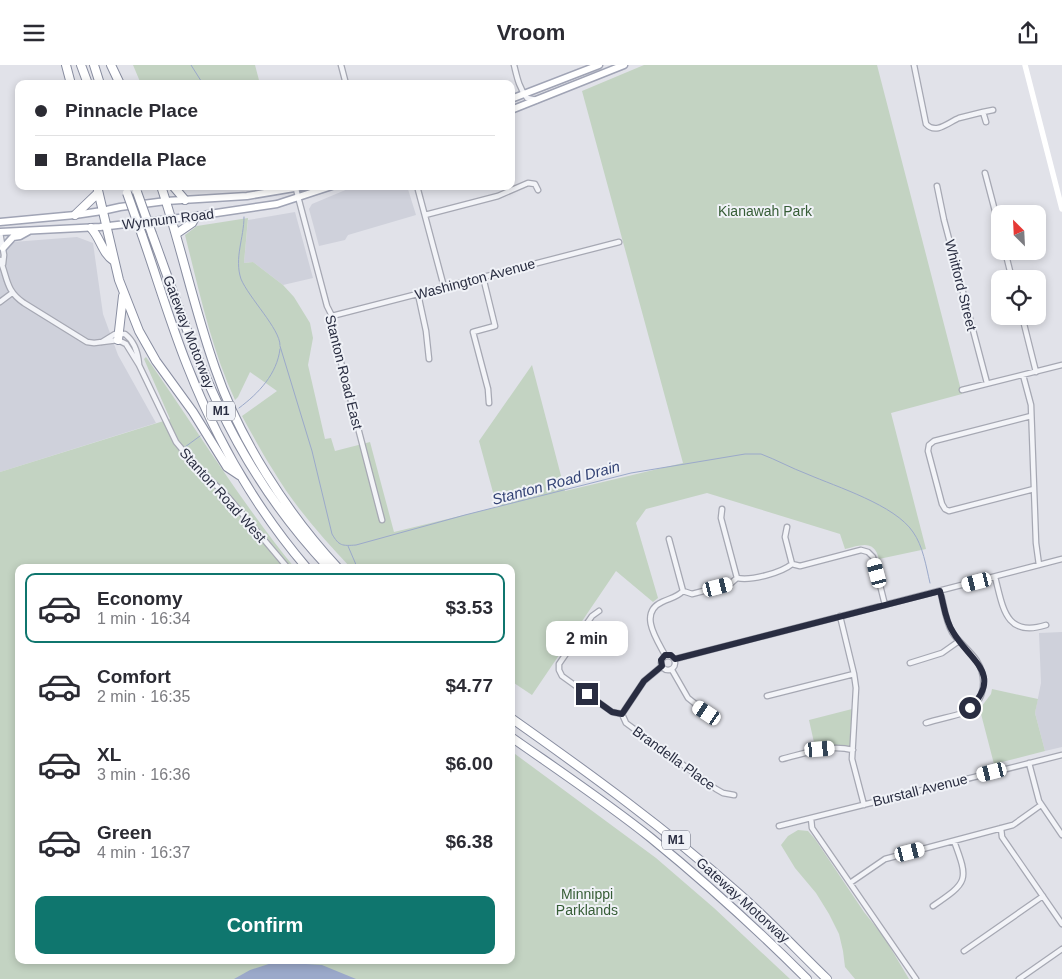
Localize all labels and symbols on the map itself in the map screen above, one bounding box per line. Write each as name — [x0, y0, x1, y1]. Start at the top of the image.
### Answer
park label: Kianawah Park — [718, 203, 813, 219]
street label: Wynnum Road — [121, 205, 215, 233]
north arrow — [991, 205, 1046, 260]
street label: Whitford Street — [942, 238, 980, 332]
street label: Washington Avenue — [413, 255, 537, 303]
street label: Gateway Motorway — [160, 273, 218, 391]
street label: Stanton Road East — [322, 313, 366, 431]
road number: M1 — [207, 401, 235, 421]
street label: Stanton Road West — [177, 445, 270, 545]
water label: Stanton Road Drain — [490, 457, 622, 508]
car — [865, 557, 888, 589]
car — [960, 571, 993, 593]
car — [701, 576, 734, 598]
callout: 2 min — [546, 621, 628, 657]
route end — [576, 683, 598, 705]
route start — [959, 697, 981, 719]
car — [690, 698, 723, 728]
street label: Brandella Place — [630, 723, 719, 793]
car — [804, 740, 835, 758]
car — [975, 761, 1008, 783]
street label: Burstall Avenue — [871, 770, 969, 809]
road number: M1 — [662, 831, 690, 849]
car — [893, 841, 926, 863]
street label: Gateway Motorway — [693, 854, 793, 946]
park label: Minnippi Parklands — [556, 886, 618, 918]

